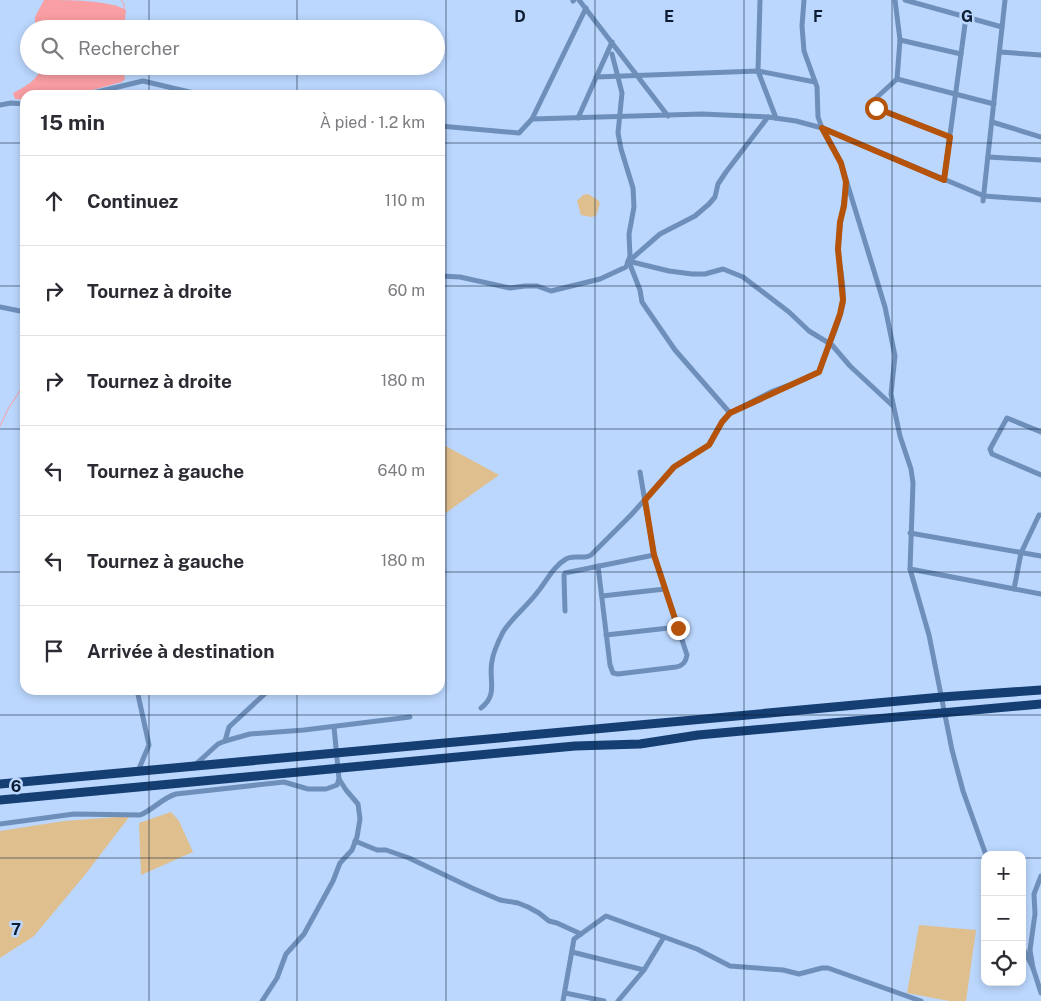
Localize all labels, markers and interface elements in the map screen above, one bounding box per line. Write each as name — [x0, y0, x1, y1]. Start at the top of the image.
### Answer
text: D — [514, 7, 526, 26]
text: E — [664, 7, 674, 26]
text: F — [813, 7, 823, 26]
text: G — [961, 7, 973, 26]
search box — [20, 20, 445, 75]
icon: search — [38, 34, 66, 62]
text: Rechercher — [78, 37, 180, 59]
route start — [865, 97, 888, 120]
text: 15 min — [40, 110, 105, 135]
text: À pied · 1.2 km — [320, 113, 425, 132]
icon: ahead — [40, 187, 68, 215]
text: Continuez — [87, 190, 178, 212]
text: 110 m — [384, 191, 425, 210]
icon: right — [40, 277, 68, 305]
text: Tournez à droite — [87, 280, 232, 302]
text: 60 m — [388, 281, 425, 300]
icon: right — [40, 367, 68, 395]
text: Tournez à droite — [87, 370, 232, 392]
text: 180 m — [381, 371, 425, 390]
icon: left — [40, 457, 68, 485]
text: Tournez à gauche — [87, 460, 244, 482]
text: 640 m — [377, 461, 425, 480]
icon: left — [40, 547, 68, 575]
text: Tournez à gauche — [87, 550, 244, 572]
text: 180 m — [381, 551, 425, 570]
route end — [667, 617, 690, 640]
icon: arrive — [40, 637, 68, 665]
text: Arrivée à destination — [87, 640, 275, 662]
text: 6 — [11, 777, 21, 796]
map controls — [981, 851, 1026, 986]
button: + — [981, 851, 1026, 896]
button: − — [981, 896, 1026, 941]
text: 7 — [11, 920, 21, 939]
button: locate — [981, 941, 1026, 986]

